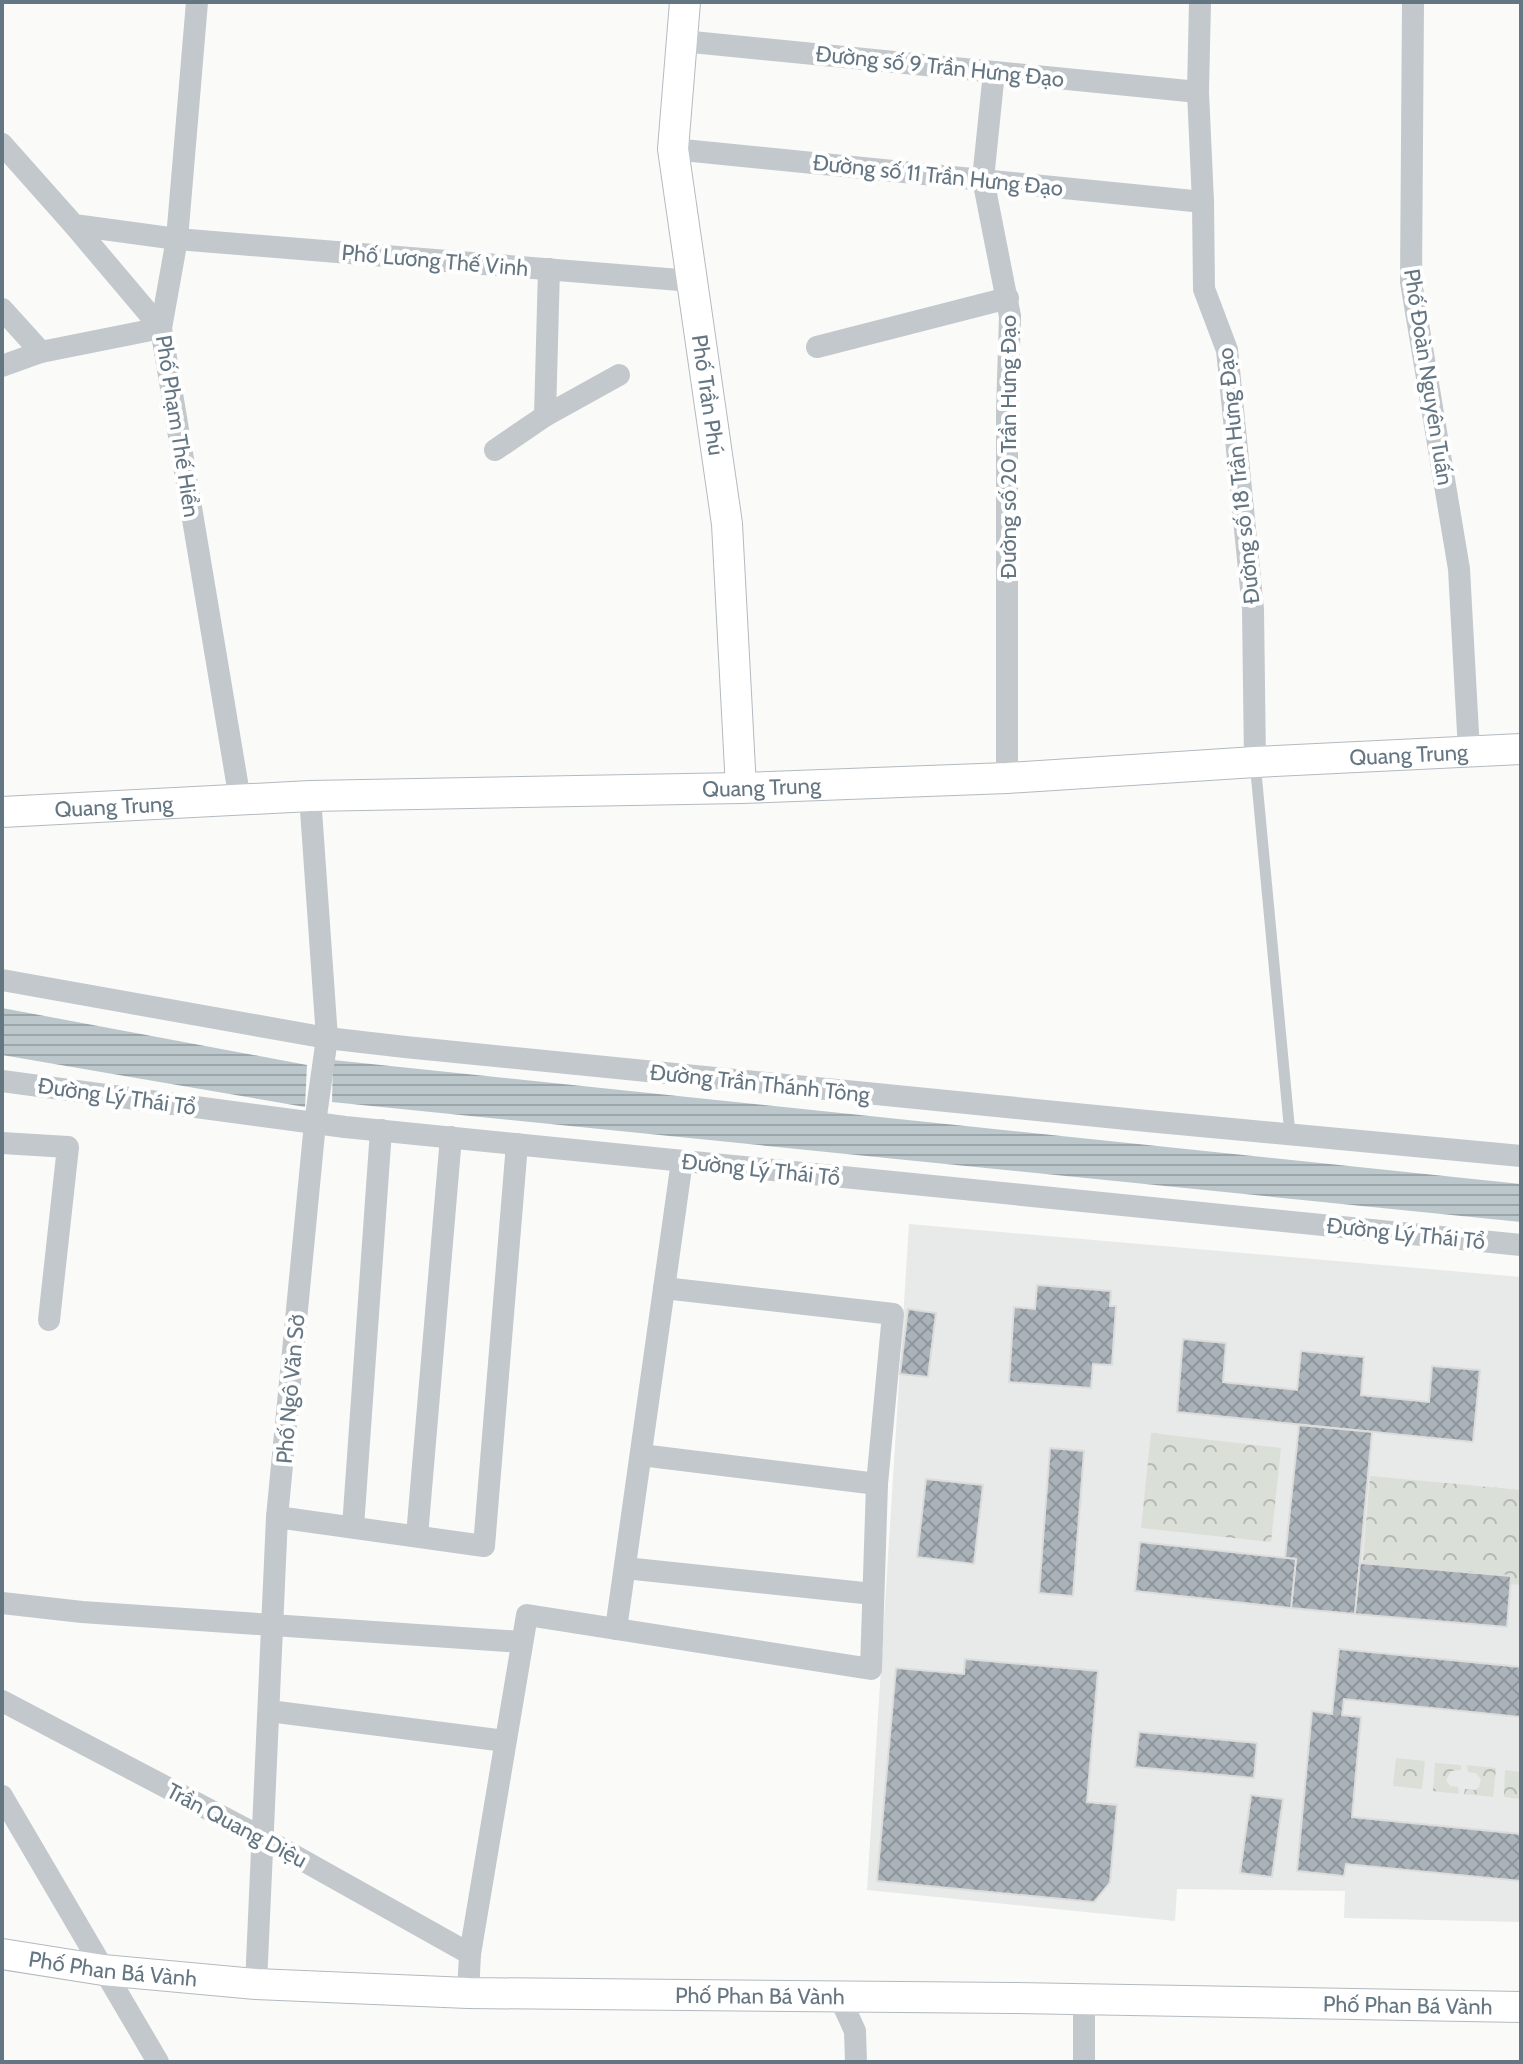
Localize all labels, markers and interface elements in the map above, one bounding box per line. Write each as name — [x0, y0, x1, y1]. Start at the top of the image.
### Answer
street label: Đường số 9 Trần Hưng Đạo — [814, 40, 1065, 93]
street label: Đường số 11 Trần Hưng Đạo — [812, 149, 1064, 202]
street label: Phố Lương Thế Vinh — [341, 239, 529, 282]
street label: Phố Đoàn Nguyên Tuấn — [1398, 267, 1459, 487]
street label: Đường số 20 Trần Hưng Đạo — [995, 315, 1022, 579]
street label: Phố Phạm Thế Hiển — [150, 333, 205, 519]
street label: Phố Trần Phú — [686, 333, 730, 457]
street label: Đường số 18 Trần Hưng Đạo — [1212, 346, 1265, 605]
street label: Quang Trung — [1349, 739, 1470, 771]
street label: Quang Trung — [702, 772, 822, 803]
street label: Quang Trung — [54, 790, 175, 823]
street label: Đường Trần Thánh Tông — [649, 1059, 872, 1109]
street label: Đường Lý Thái Tổ — [36, 1072, 198, 1121]
street label: Đường Lý Thái Tổ — [680, 1148, 841, 1191]
street label: Đường Lý Thái Tổ — [1325, 1212, 1486, 1255]
street label: Phố Ngô Văn Sở — [271, 1313, 310, 1465]
street label: Trần Quang Diệu — [162, 1777, 311, 1874]
street label: Phố Phan Bá Vành — [27, 1945, 198, 1993]
street label: Phố Phan Bá Vành — [675, 1982, 845, 2010]
street label: Phố Phan Bá Vành — [1323, 1990, 1493, 2020]

